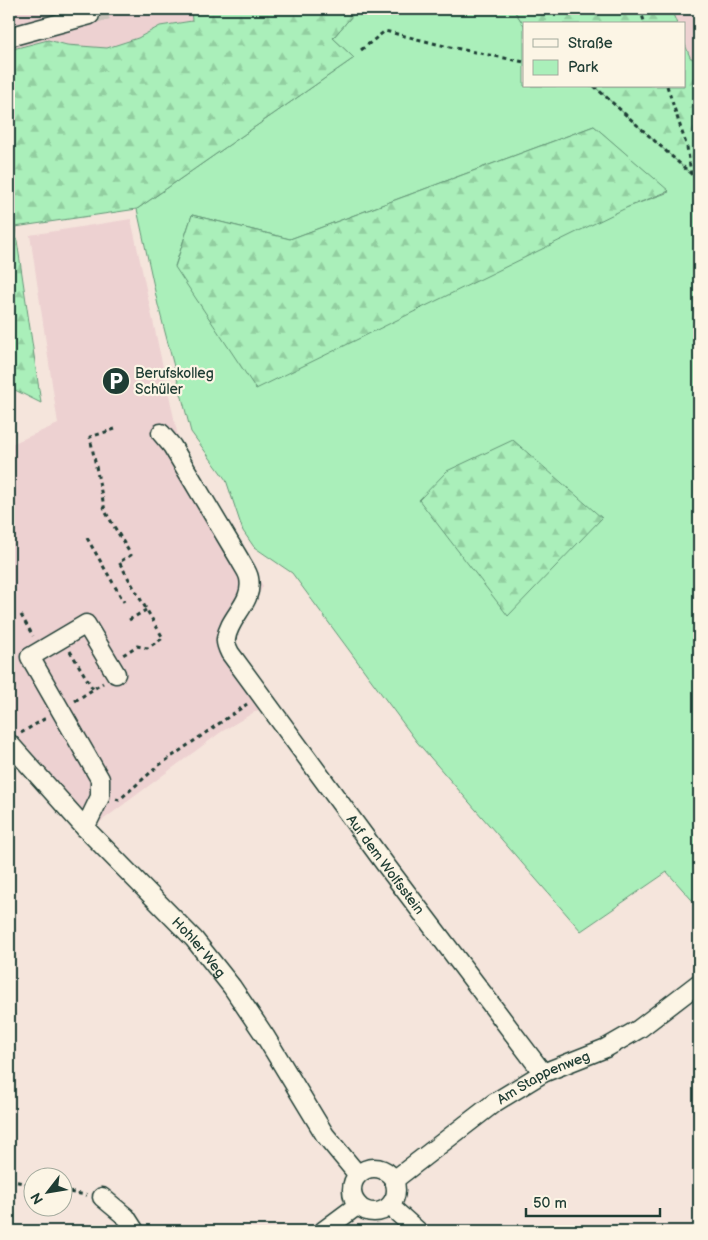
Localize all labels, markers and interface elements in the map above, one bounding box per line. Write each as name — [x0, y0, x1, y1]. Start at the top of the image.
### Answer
legend — [523, 22, 686, 88]
text: Straße — [568, 34, 613, 53]
text: Park — [568, 58, 599, 77]
place label: Berufskolleg Schüler — [135, 365, 214, 398]
parking icon: Berufskolleg Schüler — [101, 366, 131, 396]
street label: Auf dem Wolfsstein — [343, 811, 428, 918]
street label: Hohler Weg — [169, 913, 229, 981]
street label: Am Stappenweg — [494, 1047, 592, 1108]
north arrow — [22, 1168, 72, 1218]
scale bar — [526, 1185, 659, 1217]
text: N — [27, 1190, 47, 1207]
text: 50 m — [533, 1194, 567, 1213]

